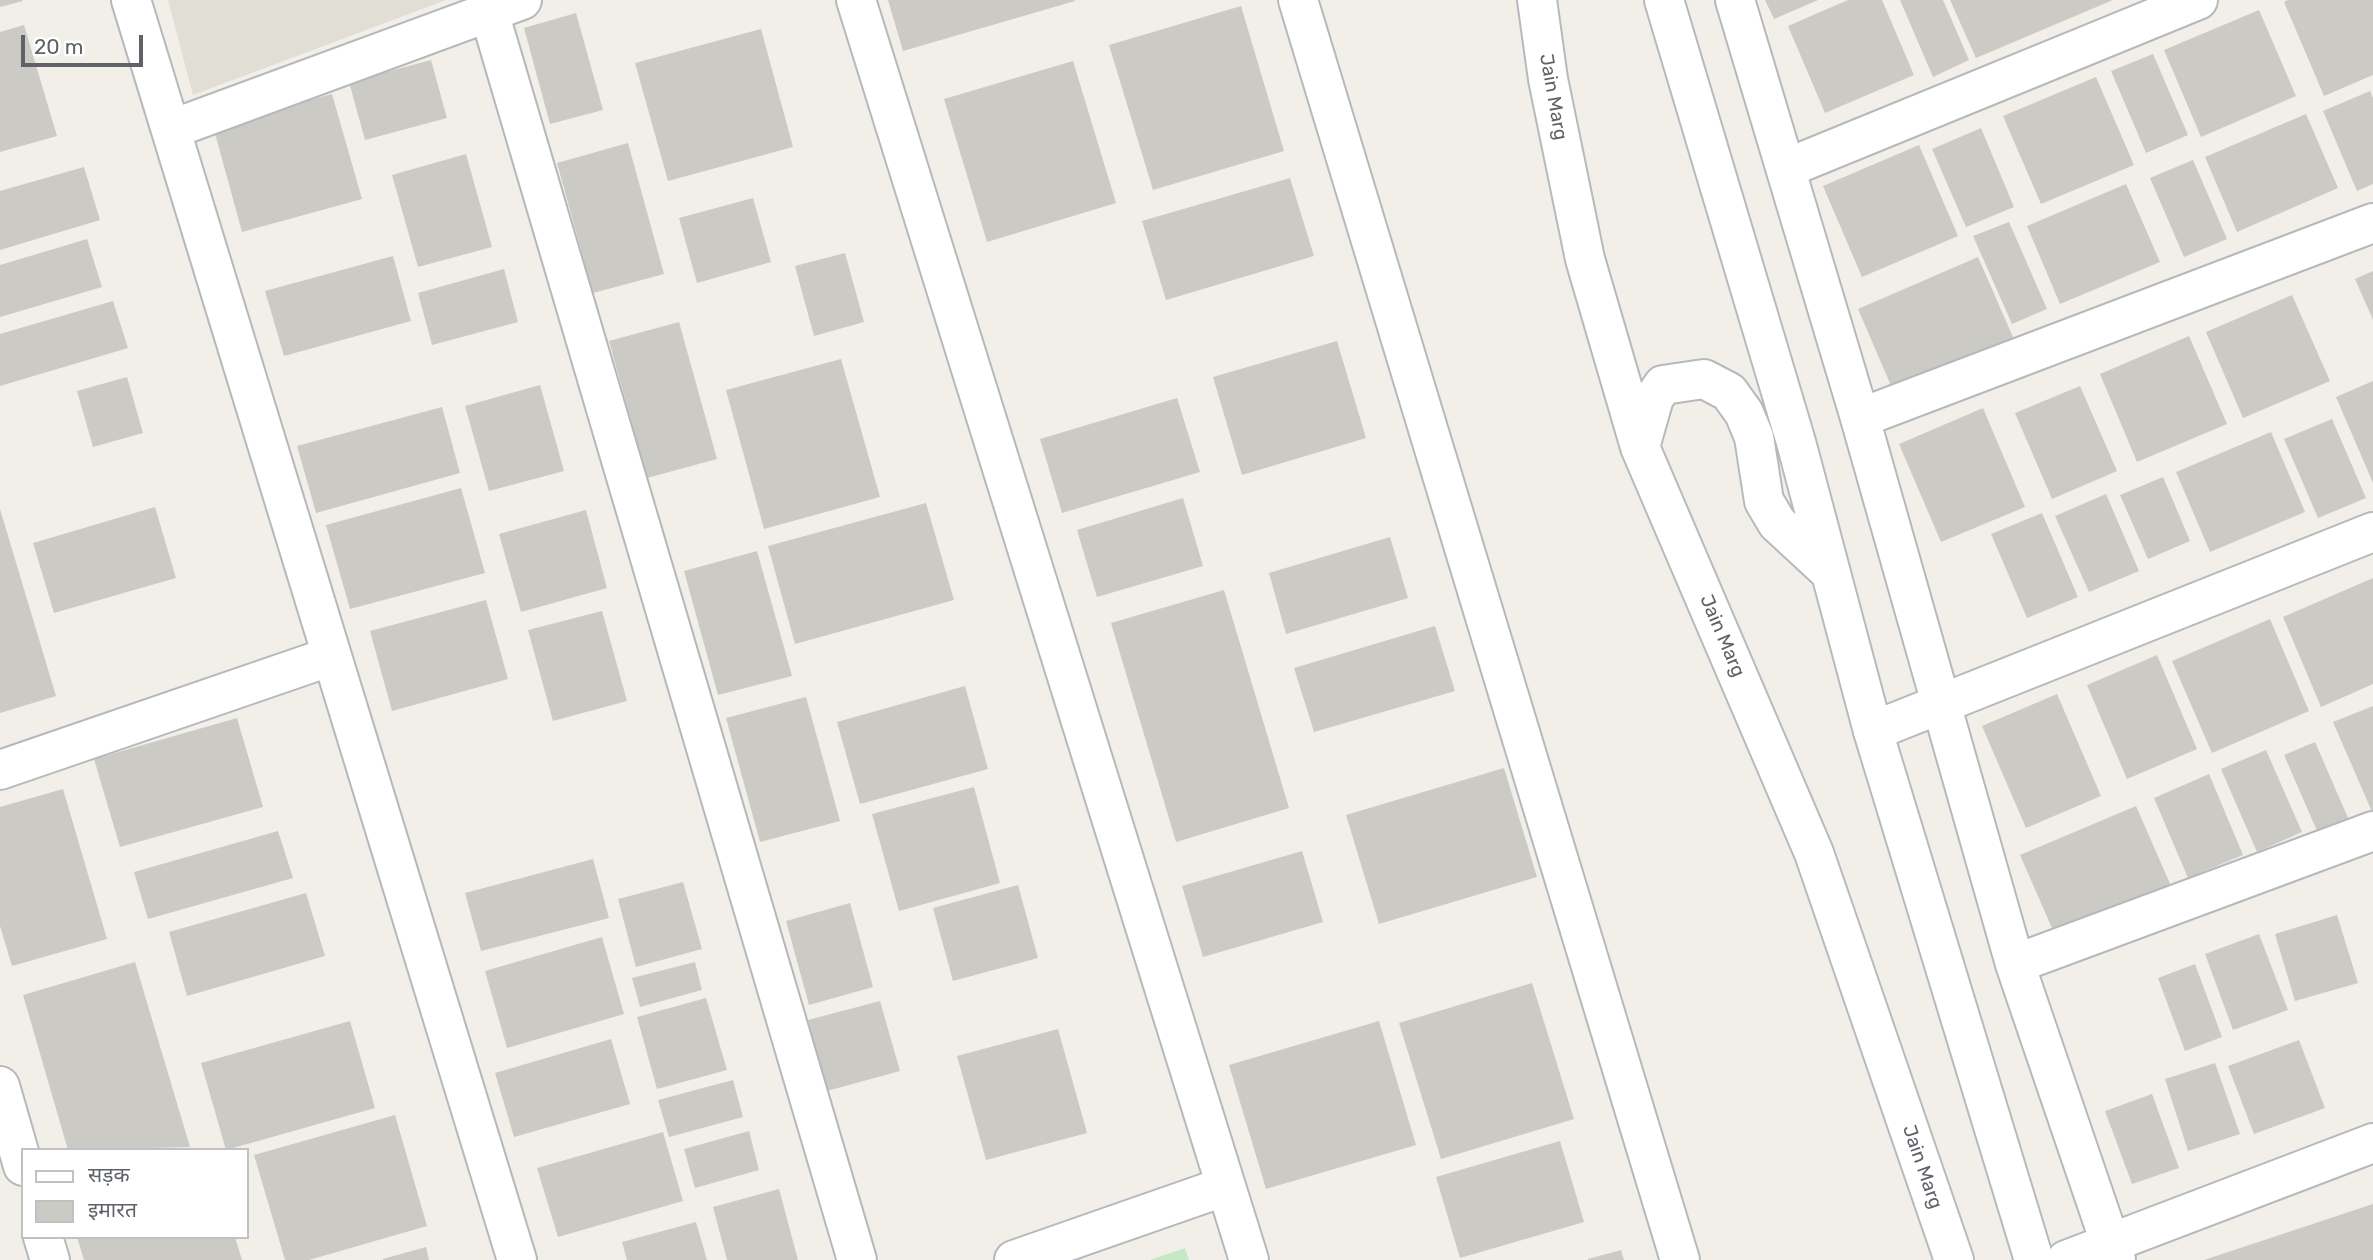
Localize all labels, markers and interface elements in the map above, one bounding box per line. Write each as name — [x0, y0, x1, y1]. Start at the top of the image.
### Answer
scale bar — [24, 21, 147, 65]
text: 20 m — [34, 34, 83, 59]
street label: Jain Marg — [1534, 52, 1572, 142]
street label: Jain Marg — [1694, 591, 1750, 681]
street label: Jain Marg — [1897, 1122, 1947, 1212]
legend — [21, 1148, 248, 1239]
text: सड़क — [88, 1162, 130, 1187]
text: इमारत — [88, 1197, 137, 1222]

